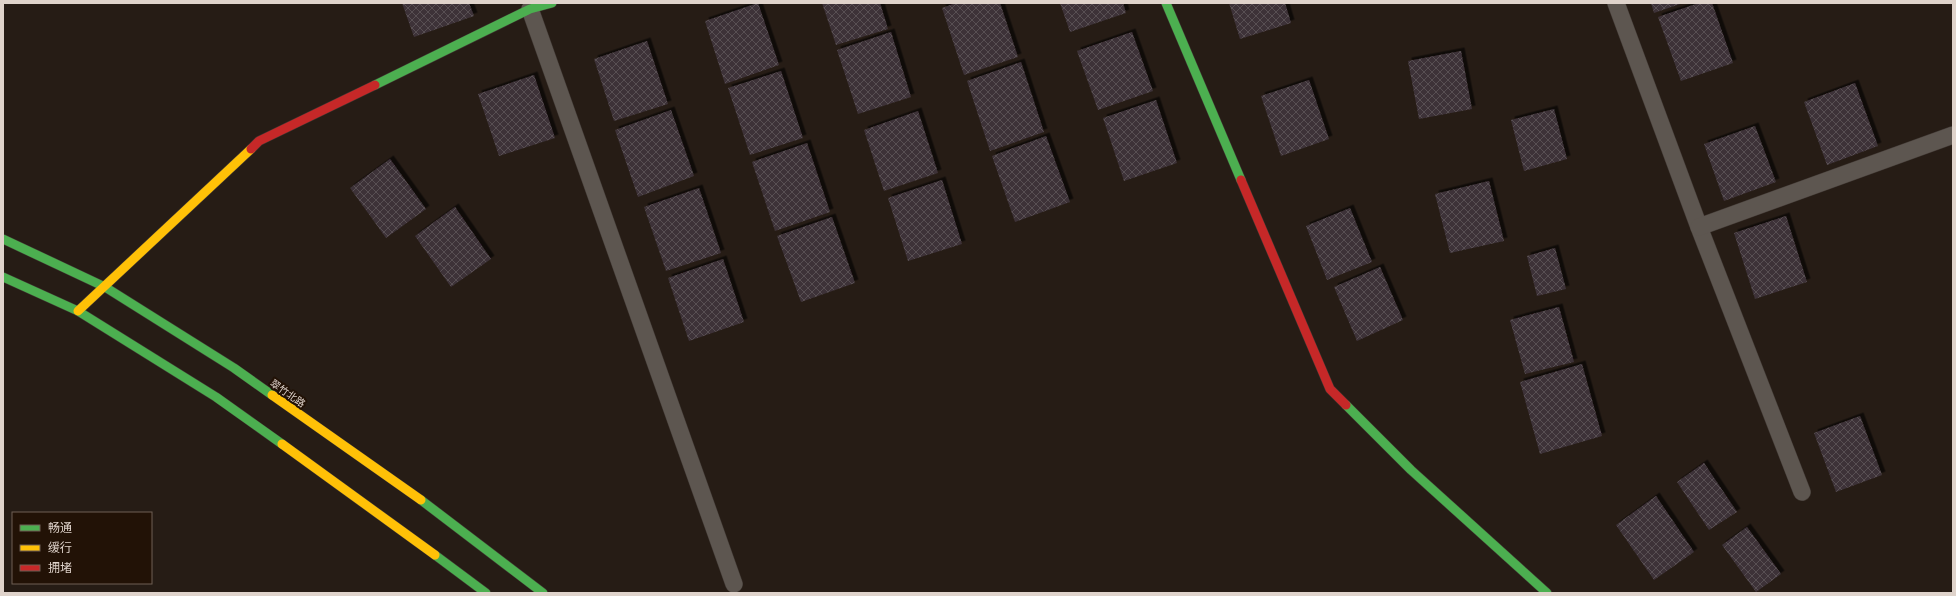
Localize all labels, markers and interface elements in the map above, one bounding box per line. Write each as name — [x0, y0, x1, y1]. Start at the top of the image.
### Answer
street label: 翠竹北路 — [268, 377, 307, 409]
legend — [12, 512, 152, 584]
text: 畅通 — [48, 521, 72, 535]
text: 缓行 — [48, 541, 72, 555]
text: 拥堵 — [48, 561, 72, 575]

